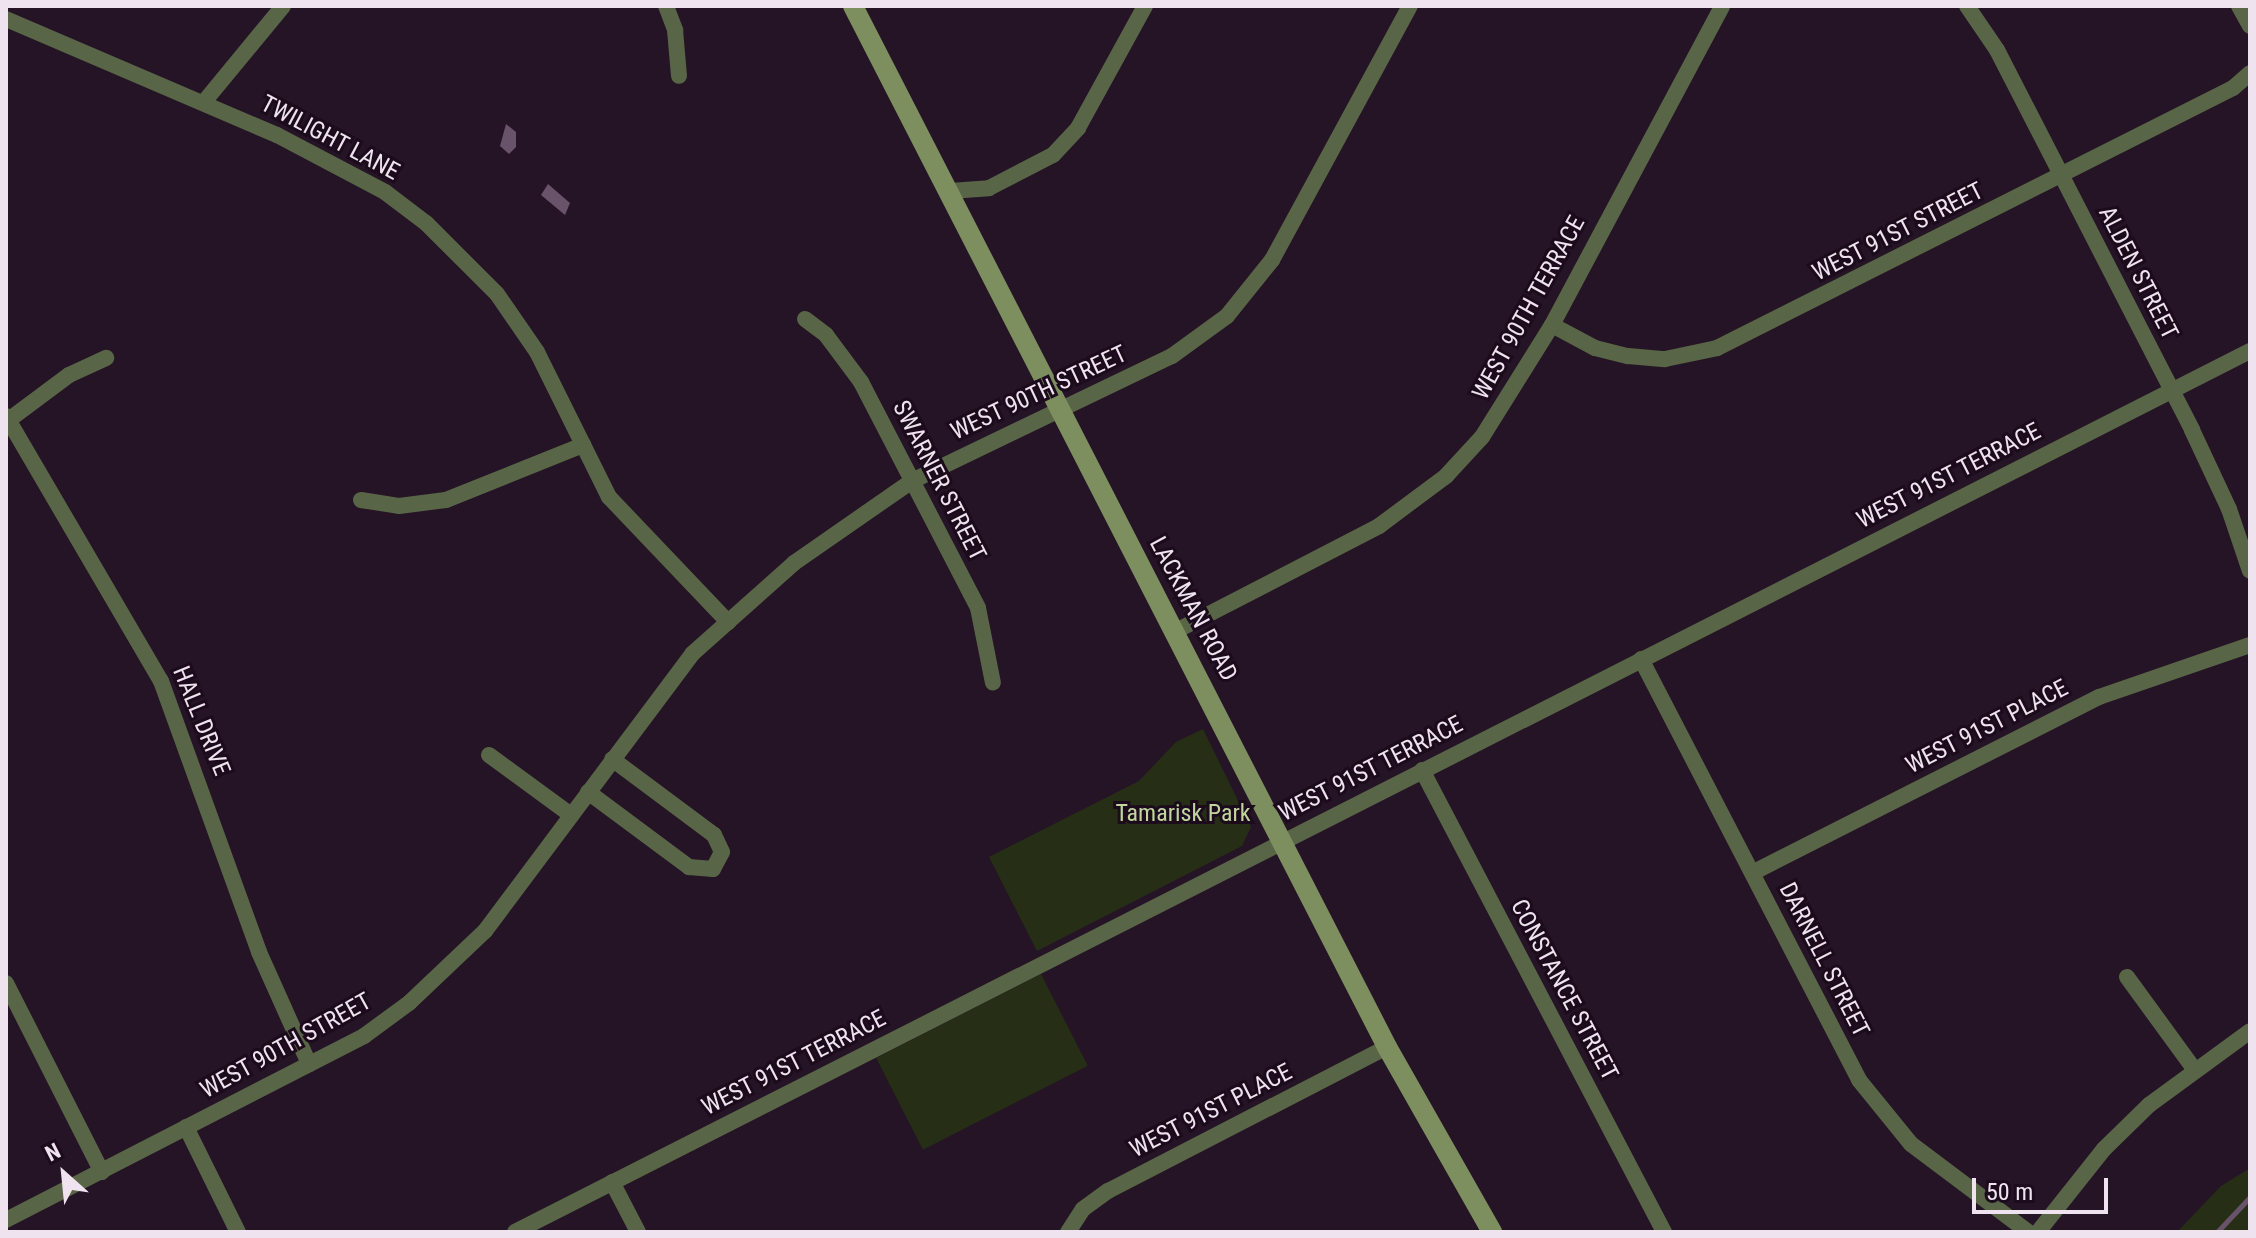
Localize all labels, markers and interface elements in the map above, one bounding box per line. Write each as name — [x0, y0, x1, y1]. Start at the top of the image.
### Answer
street label: TWILIGHT LANE — [256, 89, 404, 187]
street label: WEST 91ST STREET — [1807, 176, 1989, 288]
street label: ALDEN STREET — [2092, 202, 2184, 344]
street label: WEST 90TH TERRACE — [1466, 211, 1592, 405]
street label: WEST 90TH STREET — [946, 339, 1132, 447]
street label: SWARNER STREET — [886, 396, 992, 566]
street label: WEST 91ST TERRACE — [1852, 417, 2046, 535]
street label: LACKMAN ROAD — [1143, 532, 1243, 686]
street label: HALL DRIVE — [166, 662, 236, 780]
street label: WEST 91ST PLACE — [1901, 674, 2073, 780]
street label: WEST 91ST TERRACE — [1274, 710, 1468, 828]
park label: Tamarisk Park — [1115, 800, 1251, 828]
street label: DARNELL STREET — [1773, 878, 1875, 1042]
street label: CONSTANCE STREET — [1504, 895, 1624, 1085]
street label: WEST 90TH STREET — [195, 987, 377, 1105]
street label: WEST 91ST TERRACE — [697, 1004, 891, 1122]
street label: WEST 91ST PLACE — [1125, 1058, 1297, 1164]
north arrow — [24, 1134, 104, 1214]
text: N — [41, 1138, 65, 1166]
scale bar — [1976, 1162, 2112, 1212]
text: 50 m — [1986, 1178, 2033, 1206]

